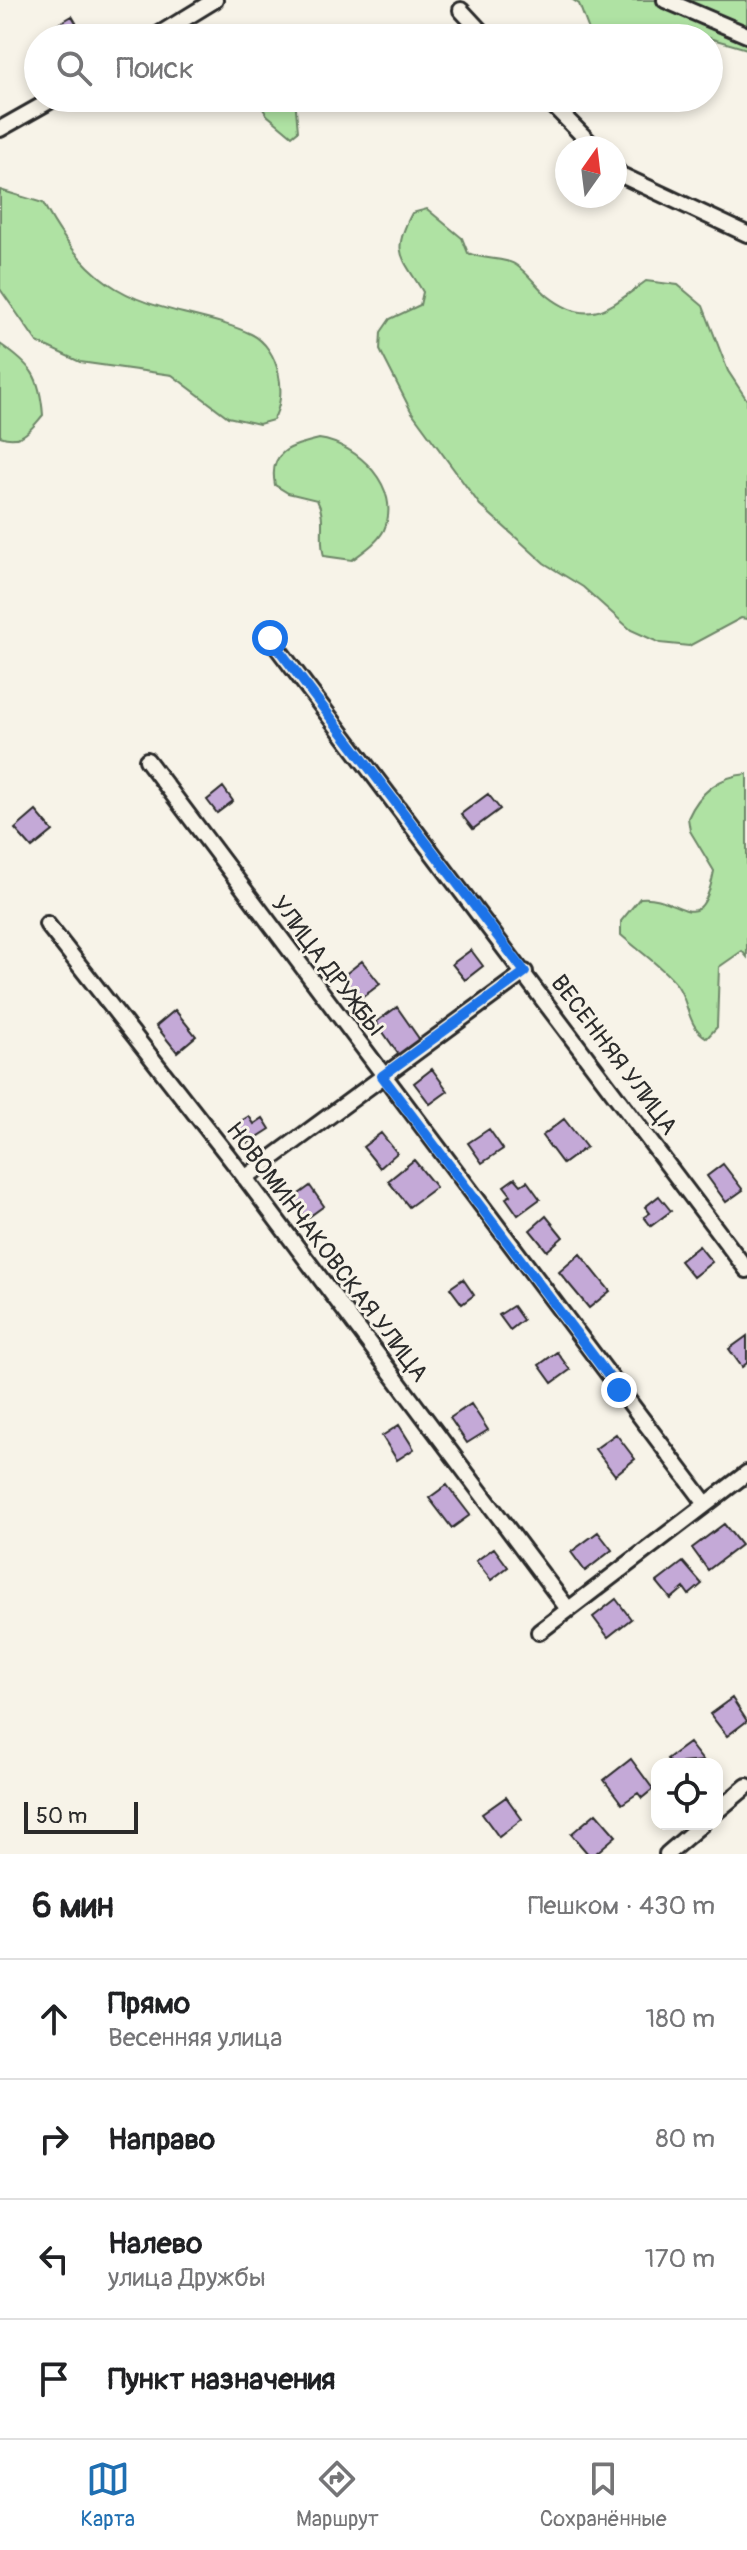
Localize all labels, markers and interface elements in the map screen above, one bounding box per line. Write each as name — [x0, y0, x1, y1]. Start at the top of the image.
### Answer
search box — [24, 24, 723, 112]
icon: search — [52, 46, 96, 90]
text: Поиск — [116, 50, 194, 87]
north arrow — [555, 136, 627, 208]
route start — [252, 620, 288, 656]
street label: УЛИЦА ДРУЖБЫ — [265, 890, 389, 1042]
street label: ВЕСЕННЯЯ УЛИЦА — [544, 969, 684, 1141]
street label: НОВОМИНЧАКОВСКАЯ УЛИЦА — [220, 1116, 434, 1388]
route end — [601, 1372, 637, 1408]
map controls — [651, 1758, 723, 1830]
button: locate — [651, 1758, 723, 1830]
scale bar — [24, 1798, 138, 1834]
text: 50 m — [36, 1802, 87, 1830]
text: 6 мин — [32, 1885, 114, 1928]
text: Пешком · 430 m — [528, 1890, 715, 1922]
text: Прямо — [108, 1985, 190, 2022]
icon: ahead — [32, 1997, 76, 2041]
text: 180 m — [645, 2003, 715, 2035]
text: Весенняя улица — [108, 2022, 282, 2054]
icon: right — [32, 2117, 76, 2161]
text: Направо — [108, 2121, 215, 2158]
text: 80 m — [655, 2123, 715, 2155]
text: Налево — [108, 2225, 202, 2262]
icon: left — [32, 2237, 76, 2281]
text: 170 m — [645, 2243, 715, 2275]
text: улица Дружбы — [108, 2262, 266, 2294]
icon: arrive — [32, 2357, 76, 2401]
text: Пункт назначения — [108, 2361, 335, 2398]
tab: Карта — [80, 2457, 135, 2533]
tab: Маршрут — [296, 2457, 379, 2533]
tab: Сохранённые — [540, 2457, 667, 2533]

